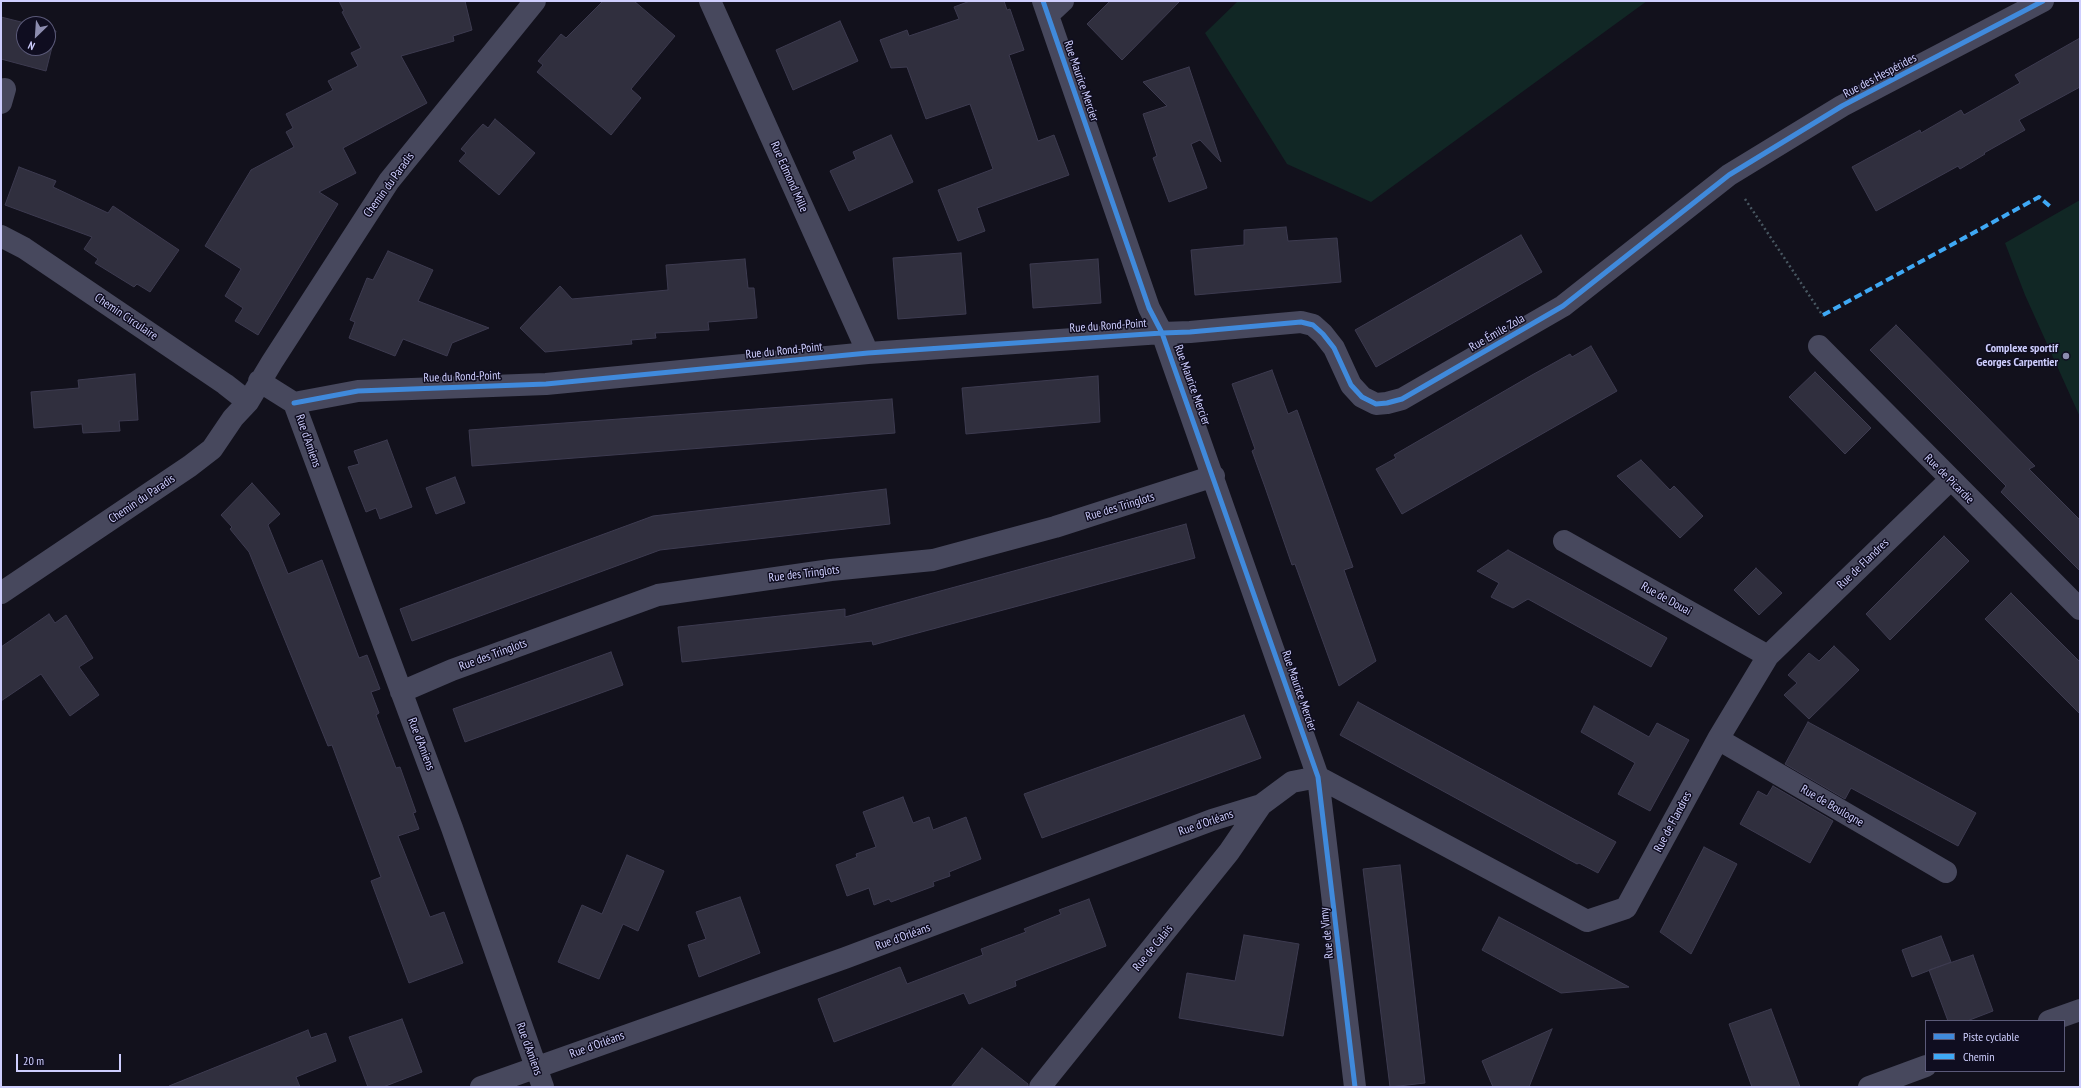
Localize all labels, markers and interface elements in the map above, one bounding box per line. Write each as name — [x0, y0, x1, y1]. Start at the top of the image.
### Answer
north arrow — [16, 16, 56, 56]
text: N — [26, 38, 37, 54]
street label: Rue Maurice Mercier — [1060, 39, 1102, 123]
street label: Rue des Hespérides — [1841, 51, 1919, 101]
street label: Rue Edmond Mille — [767, 140, 811, 214]
street label: Chemin du Paradis — [361, 150, 417, 220]
street label: Chemin Circulaire — [92, 291, 160, 343]
street label: Rue Émile Zola — [1467, 311, 1527, 355]
street label: Rue du Rond-Point — [1069, 316, 1147, 336]
street label: Rue du Rond-Point — [745, 340, 823, 362]
place label: Complexe sportif Georges Carpentier — [1976, 342, 2058, 370]
street label: Rue Maurice Mercier — [1171, 343, 1213, 427]
marker: Complexe sportif Georges Carpentier — [2061, 351, 2071, 361]
street label: Rue du Rond-Point — [423, 368, 501, 386]
street label: Rue d'Amiens — [292, 413, 324, 469]
street label: Rue de Picardie — [1921, 451, 1977, 507]
street label: Chemin du Paradis — [106, 472, 178, 526]
street label: Rue des Tringlots — [1084, 490, 1156, 524]
street label: Rue de Flandres — [1834, 536, 1892, 592]
street label: Rue des Tringlots — [768, 563, 840, 585]
street label: Rue de Douai — [1638, 579, 1694, 619]
street label: Rue des Tringlots — [457, 636, 529, 674]
street label: Rue Maurice Mercier — [1278, 649, 1320, 733]
street label: Rue d'Amiens — [404, 716, 438, 772]
street label: Rue de Boulogne — [1798, 782, 1866, 830]
street label: Rue de Flandres — [1651, 789, 1695, 855]
street label: Rue d'Orléans — [1177, 807, 1235, 839]
street label: Rue de Vimy — [1317, 907, 1337, 959]
street label: Rue d'Orléans — [874, 920, 932, 954]
street label: Rue de Calais — [1130, 922, 1176, 974]
legend — [1925, 1020, 2065, 1072]
street label: Rue d'Amiens — [513, 1021, 545, 1077]
street label: Rue d'Orléans — [568, 1028, 626, 1062]
text: Piste cyclable — [1963, 1029, 2019, 1044]
scale bar — [18, 1046, 123, 1072]
text: Chemin — [1963, 1049, 1994, 1064]
text: 20 m — [23, 1053, 44, 1068]

